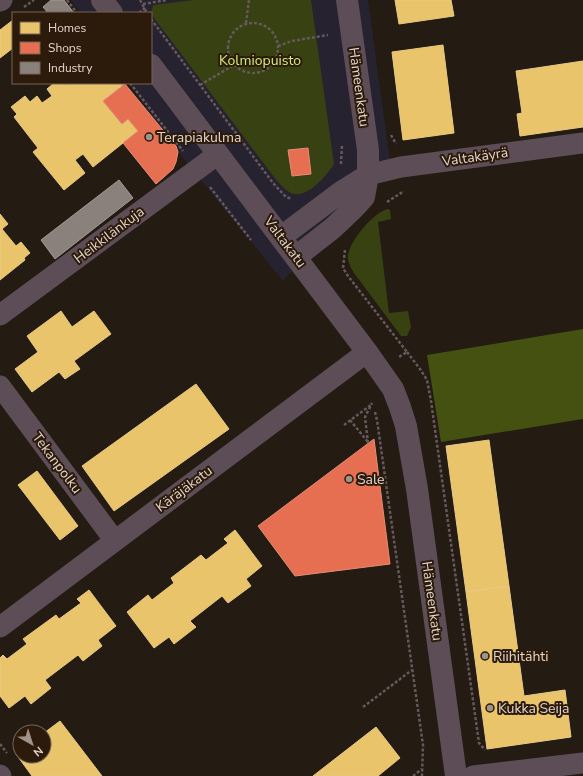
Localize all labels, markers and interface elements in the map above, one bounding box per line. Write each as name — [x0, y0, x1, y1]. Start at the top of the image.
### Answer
legend — [12, 12, 152, 84]
text: Homes — [48, 20, 86, 36]
text: Shops — [48, 40, 82, 56]
street label: Hämeenkatu — [344, 46, 374, 128]
park label: Kolmiopuisto — [219, 51, 301, 70]
text: Industry — [48, 60, 93, 76]
place label: Terapiakulma — [157, 128, 241, 147]
marker: Terapiakulma — [144, 132, 154, 142]
street label: Valtakäyrä — [440, 143, 509, 171]
street label: Heikkilänkuja — [70, 202, 148, 268]
street label: Valtakatu — [259, 212, 311, 272]
street label: Tekanpolku — [28, 429, 86, 497]
street label: Käräjäkatu — [152, 461, 216, 517]
place label: Sale — [357, 470, 385, 489]
marker: Sale — [344, 474, 354, 484]
street label: Hämeenkatu — [417, 560, 447, 642]
place label: Riihitähti — [493, 647, 548, 666]
marker: Riihitähti — [480, 651, 490, 661]
place label: Kukka Seija — [498, 699, 569, 718]
marker: Kukka Seija — [485, 703, 495, 713]
north arrow — [12, 724, 52, 764]
text: N — [30, 743, 46, 760]

